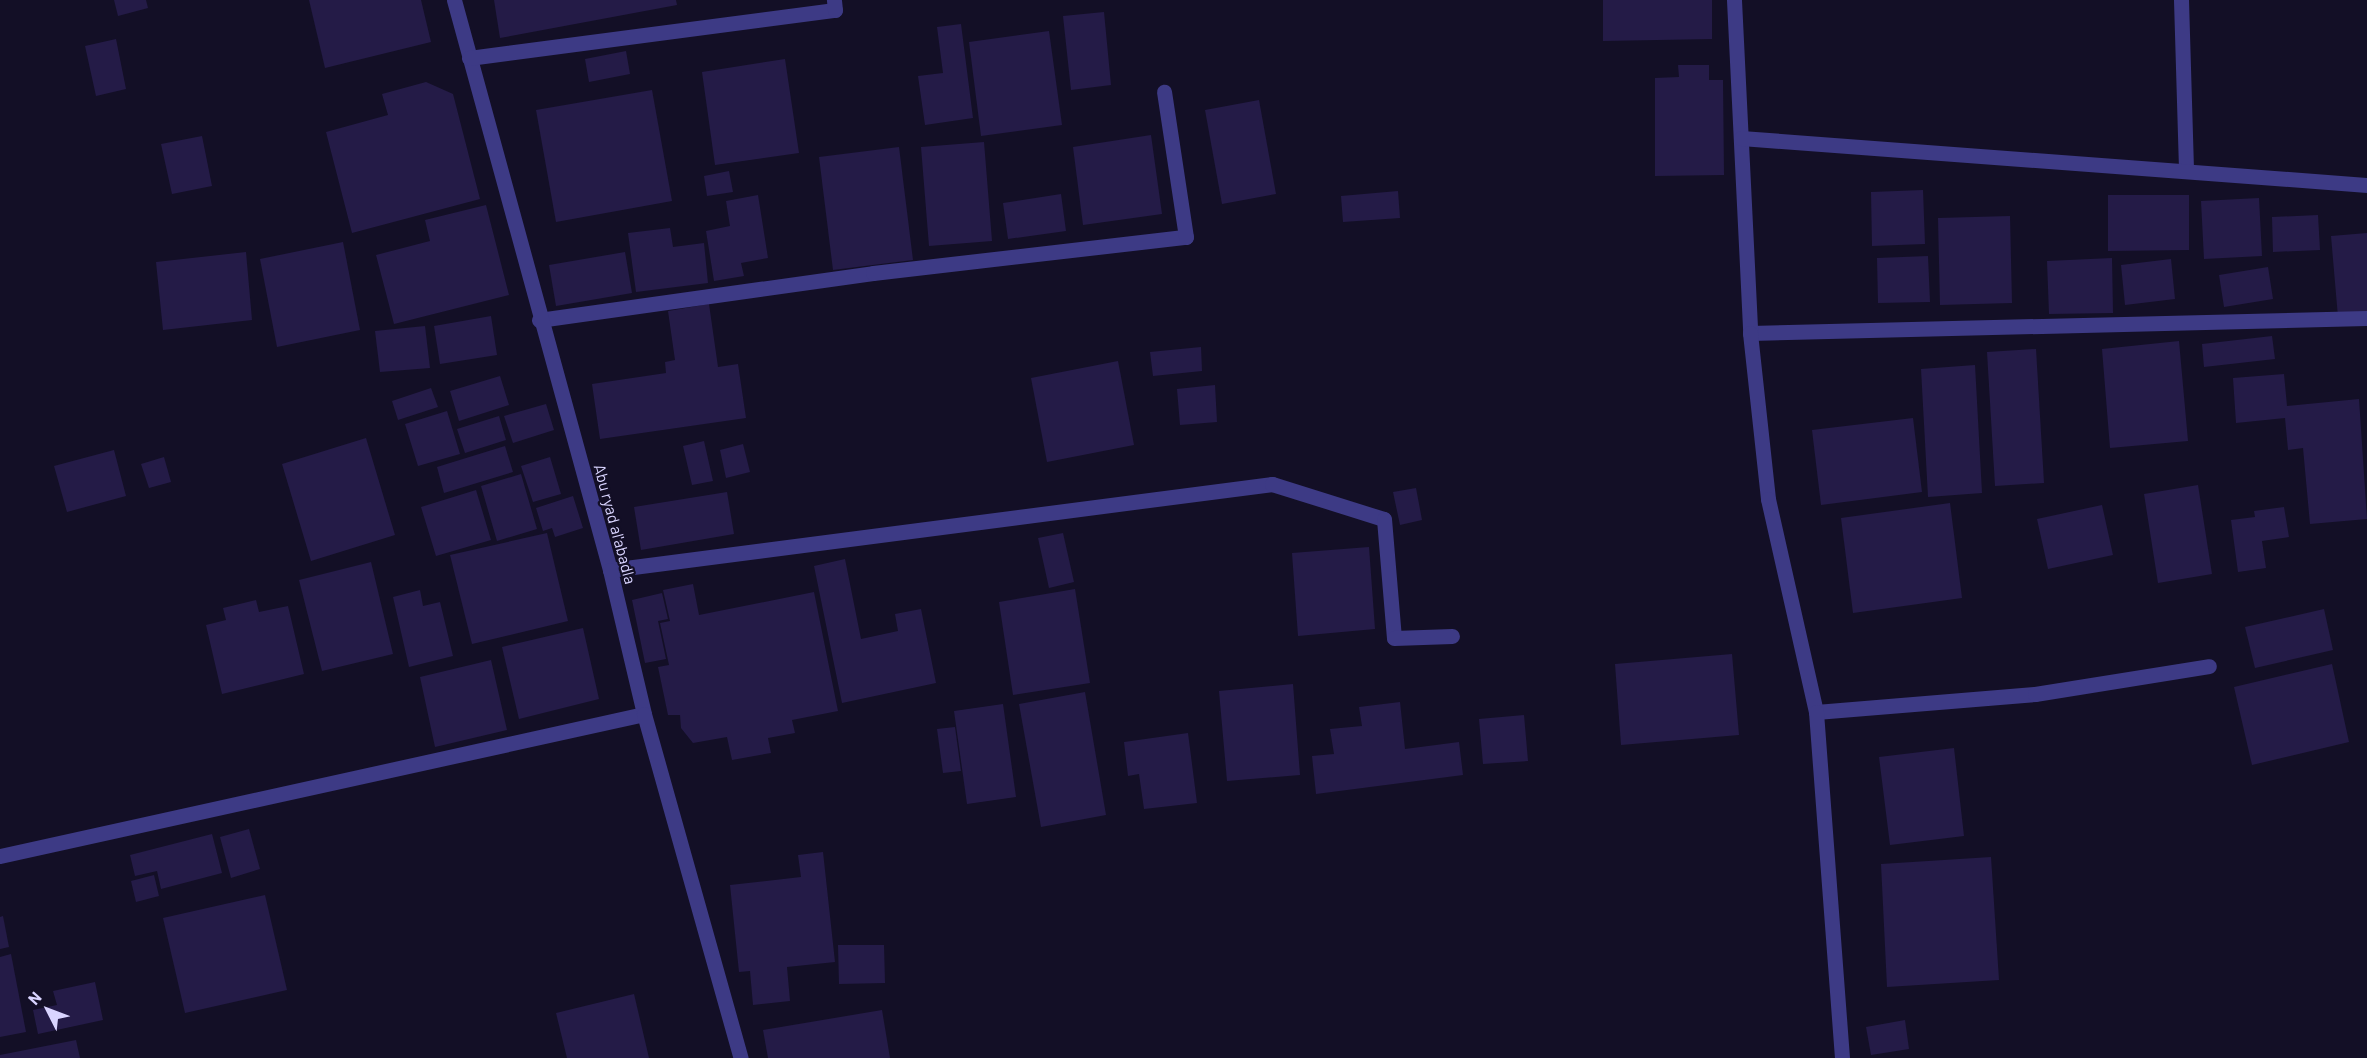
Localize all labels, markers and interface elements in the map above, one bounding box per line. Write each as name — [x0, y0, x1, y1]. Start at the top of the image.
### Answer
street label: Abu ryad al'abadla — [590, 462, 640, 586]
north arrow — [18, 980, 78, 1040]
text: N — [24, 987, 45, 1008]

